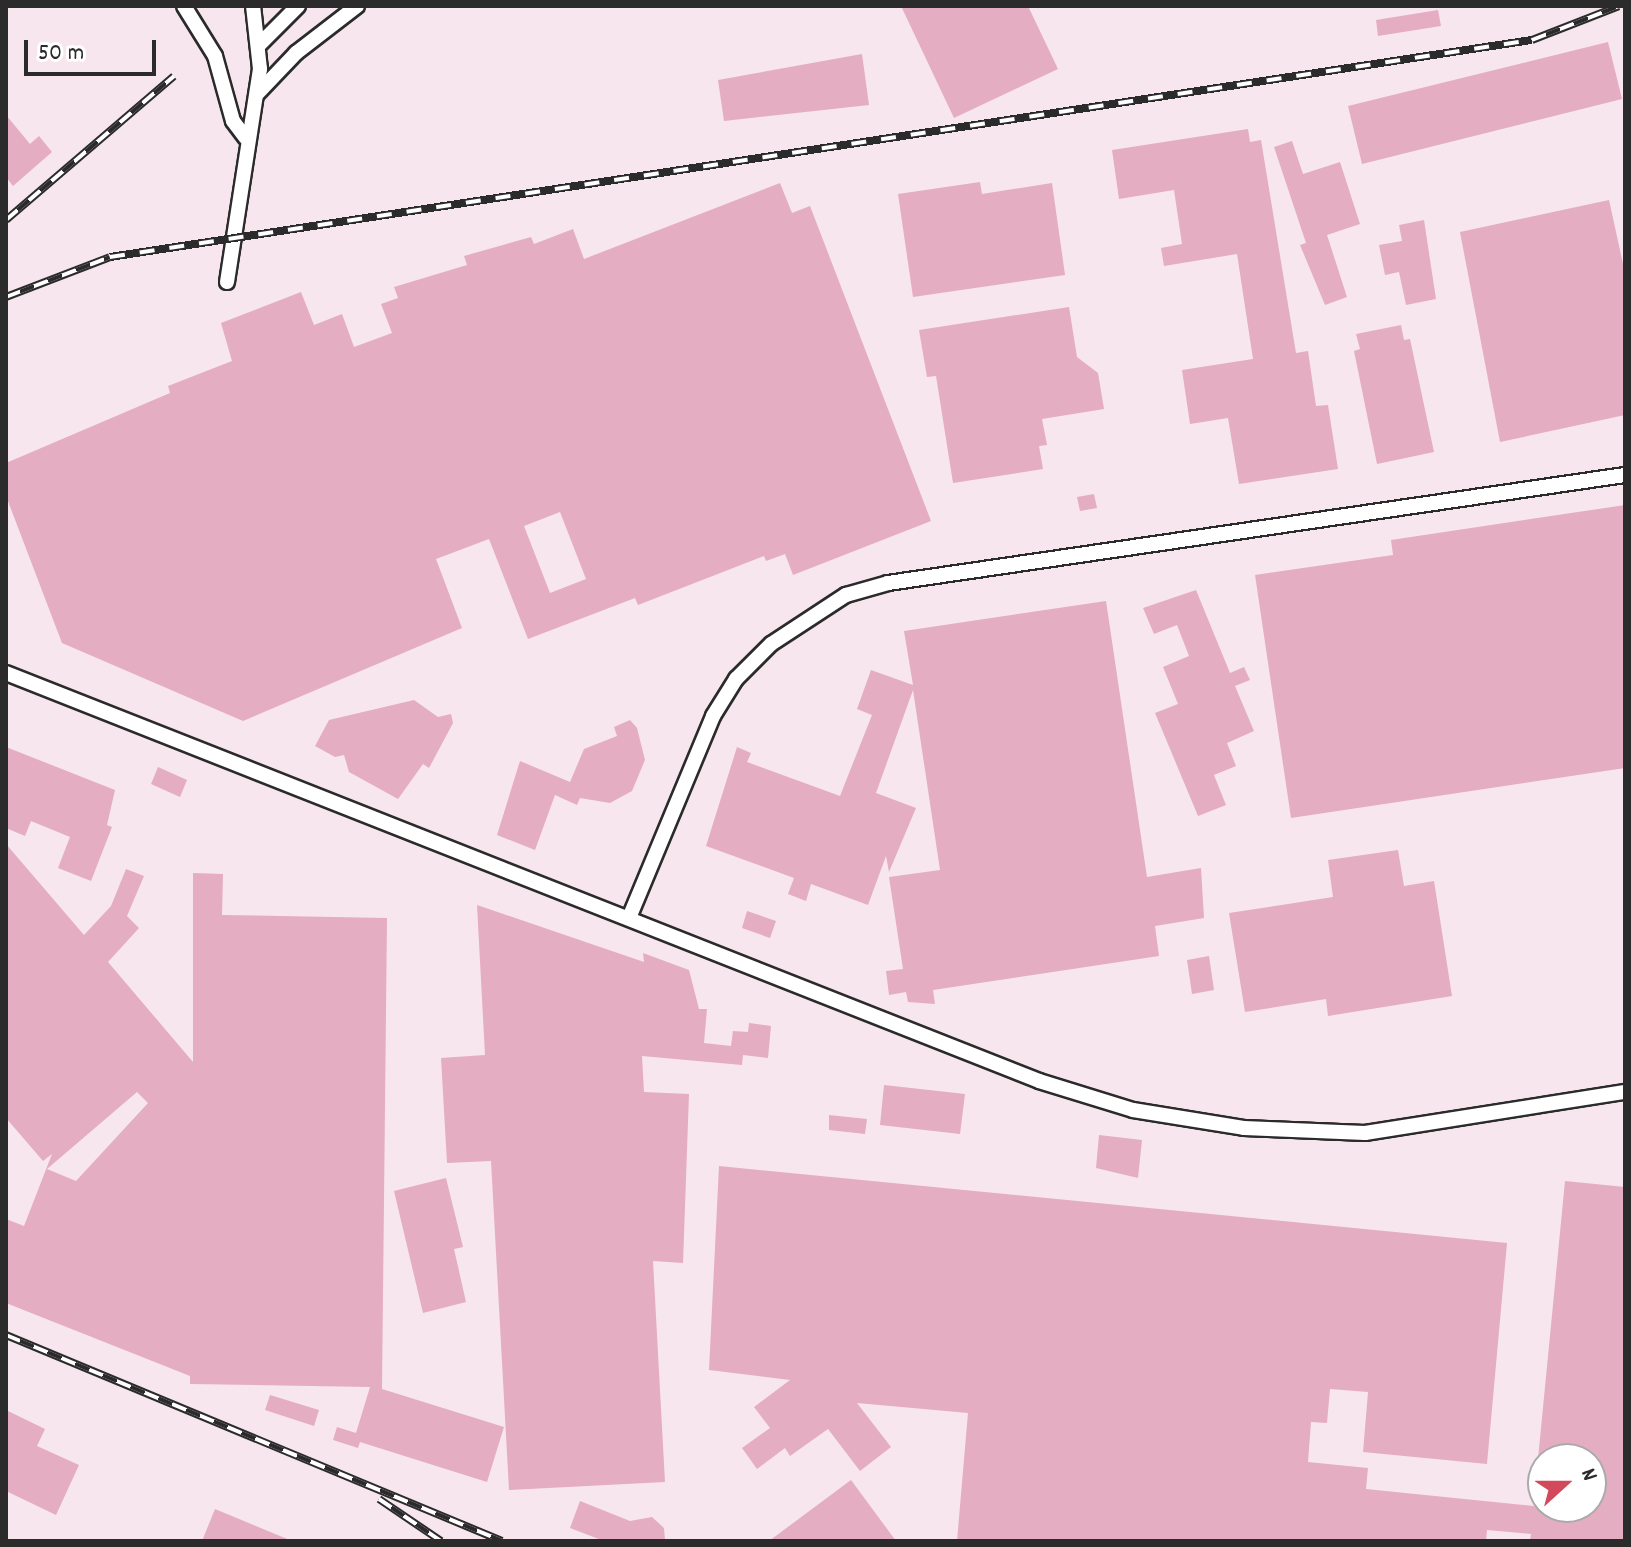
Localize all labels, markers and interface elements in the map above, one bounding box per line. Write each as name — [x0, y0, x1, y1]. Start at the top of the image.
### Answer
scale bar — [28, 24, 160, 74]
text: 50 m — [38, 37, 84, 71]
north arrow — [1527, 1443, 1607, 1523]
text: N — [1572, 1464, 1604, 1486]

